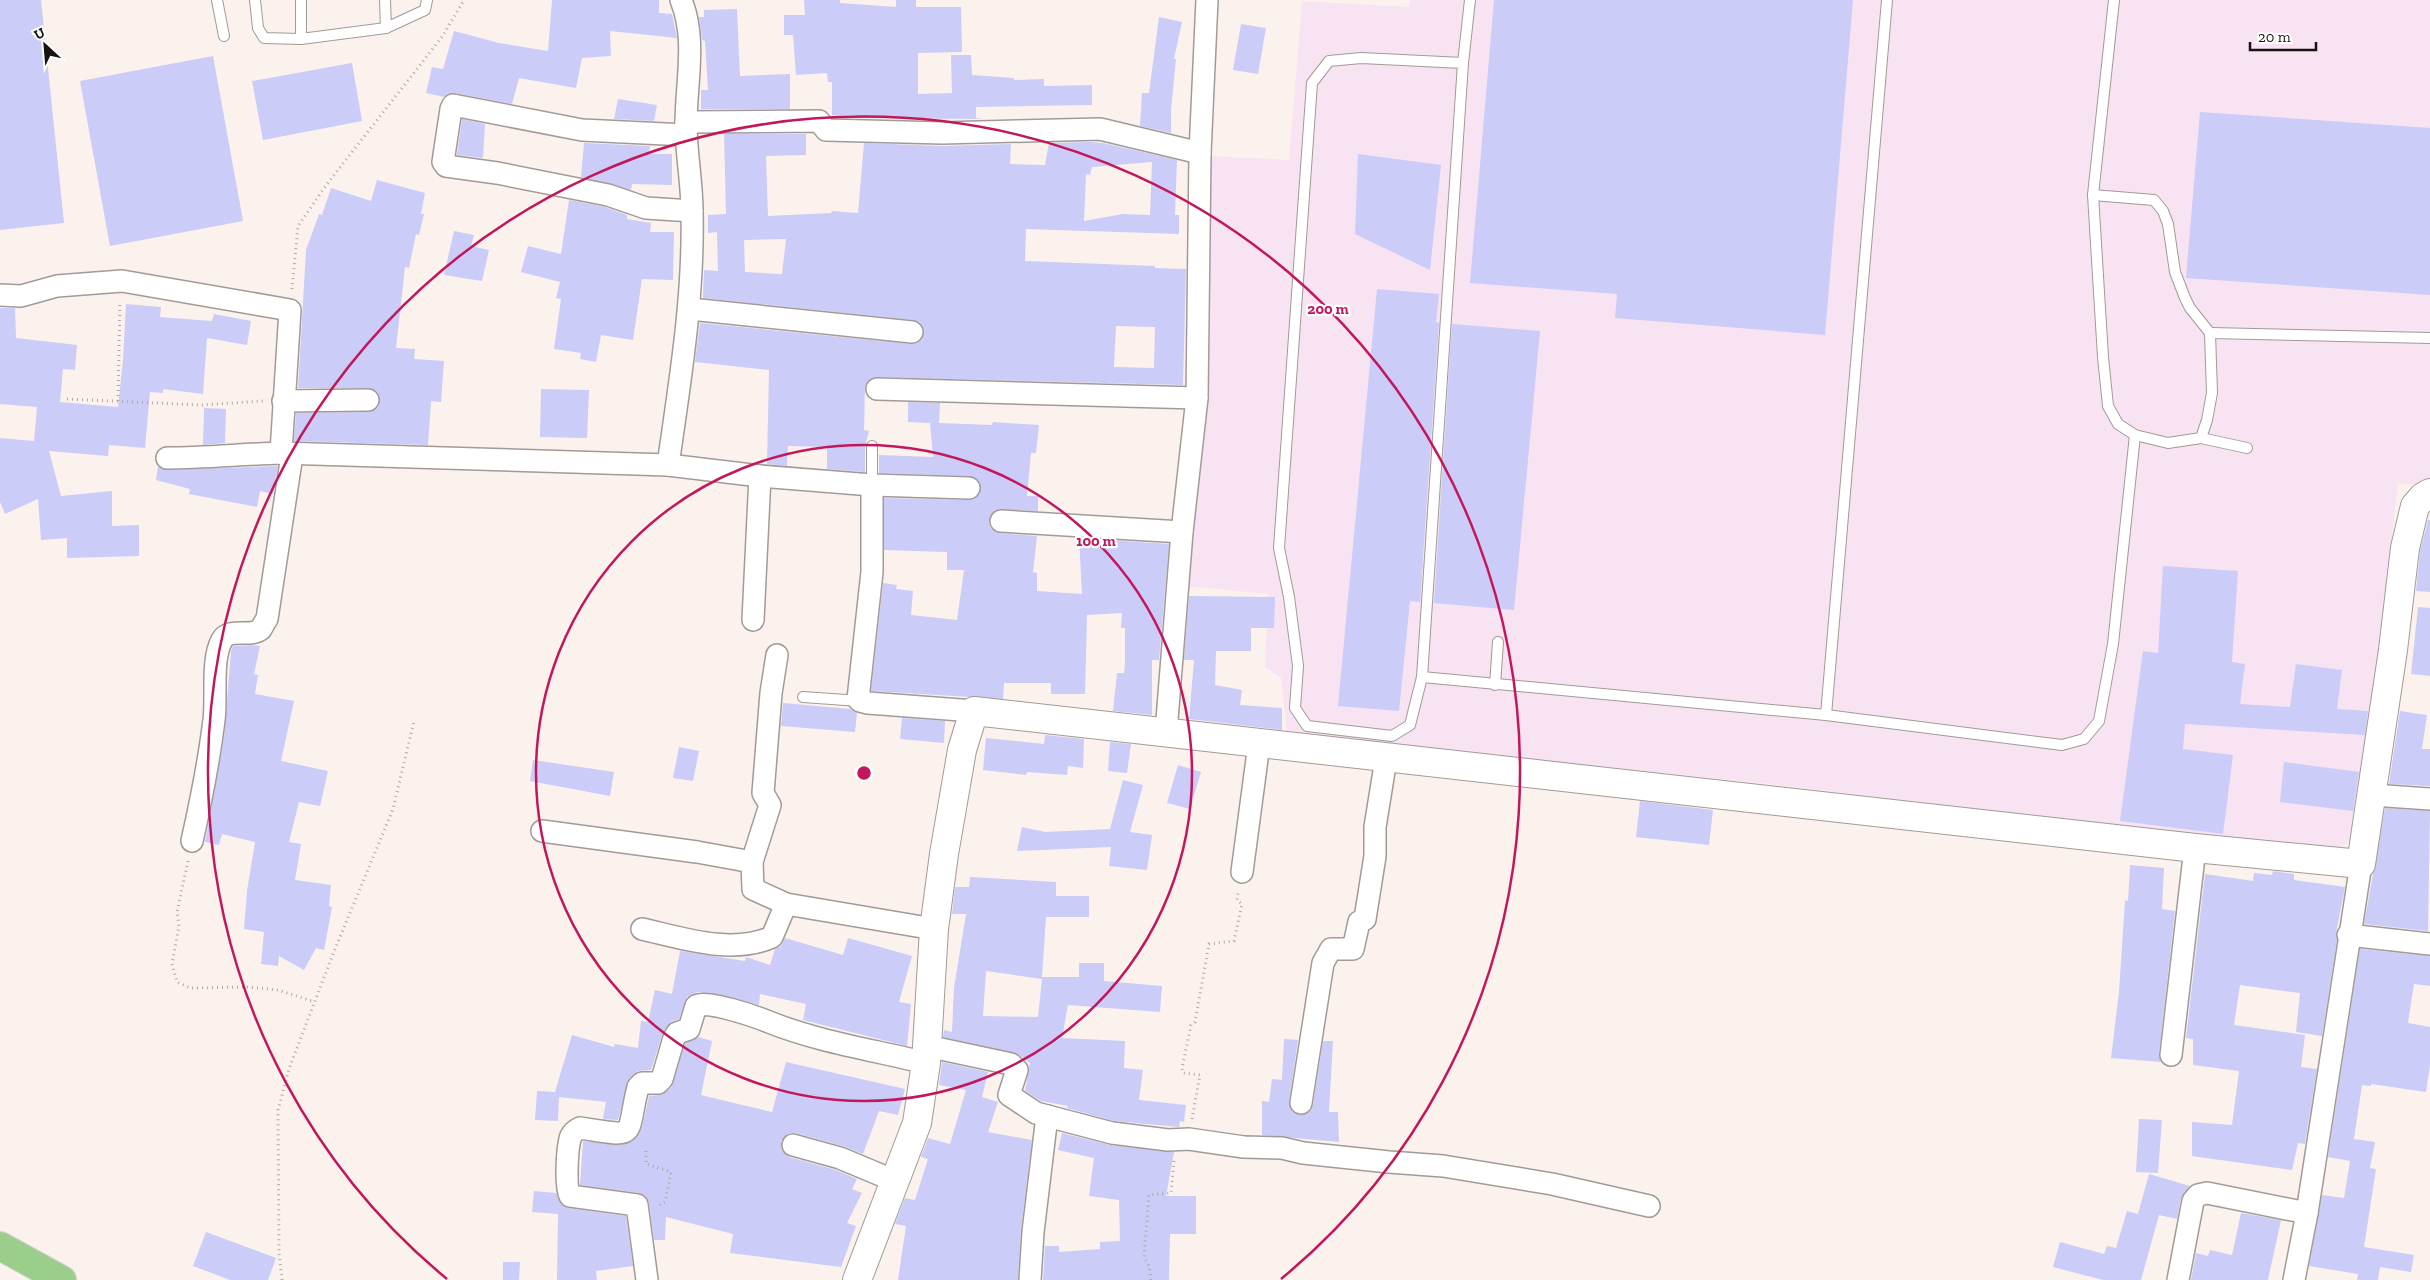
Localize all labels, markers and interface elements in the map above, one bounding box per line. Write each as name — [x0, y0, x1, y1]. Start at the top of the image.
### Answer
north arrow — [20, 20, 70, 70]
scale bar — [2250, 20, 2316, 52]
text: U — [31, 24, 48, 44]
text: 20 m — [2258, 28, 2291, 46]
text: 200 m — [1307, 300, 1349, 318]
text: 100 m — [1076, 532, 1116, 550]
centre of rings — [855, 764, 873, 782]

